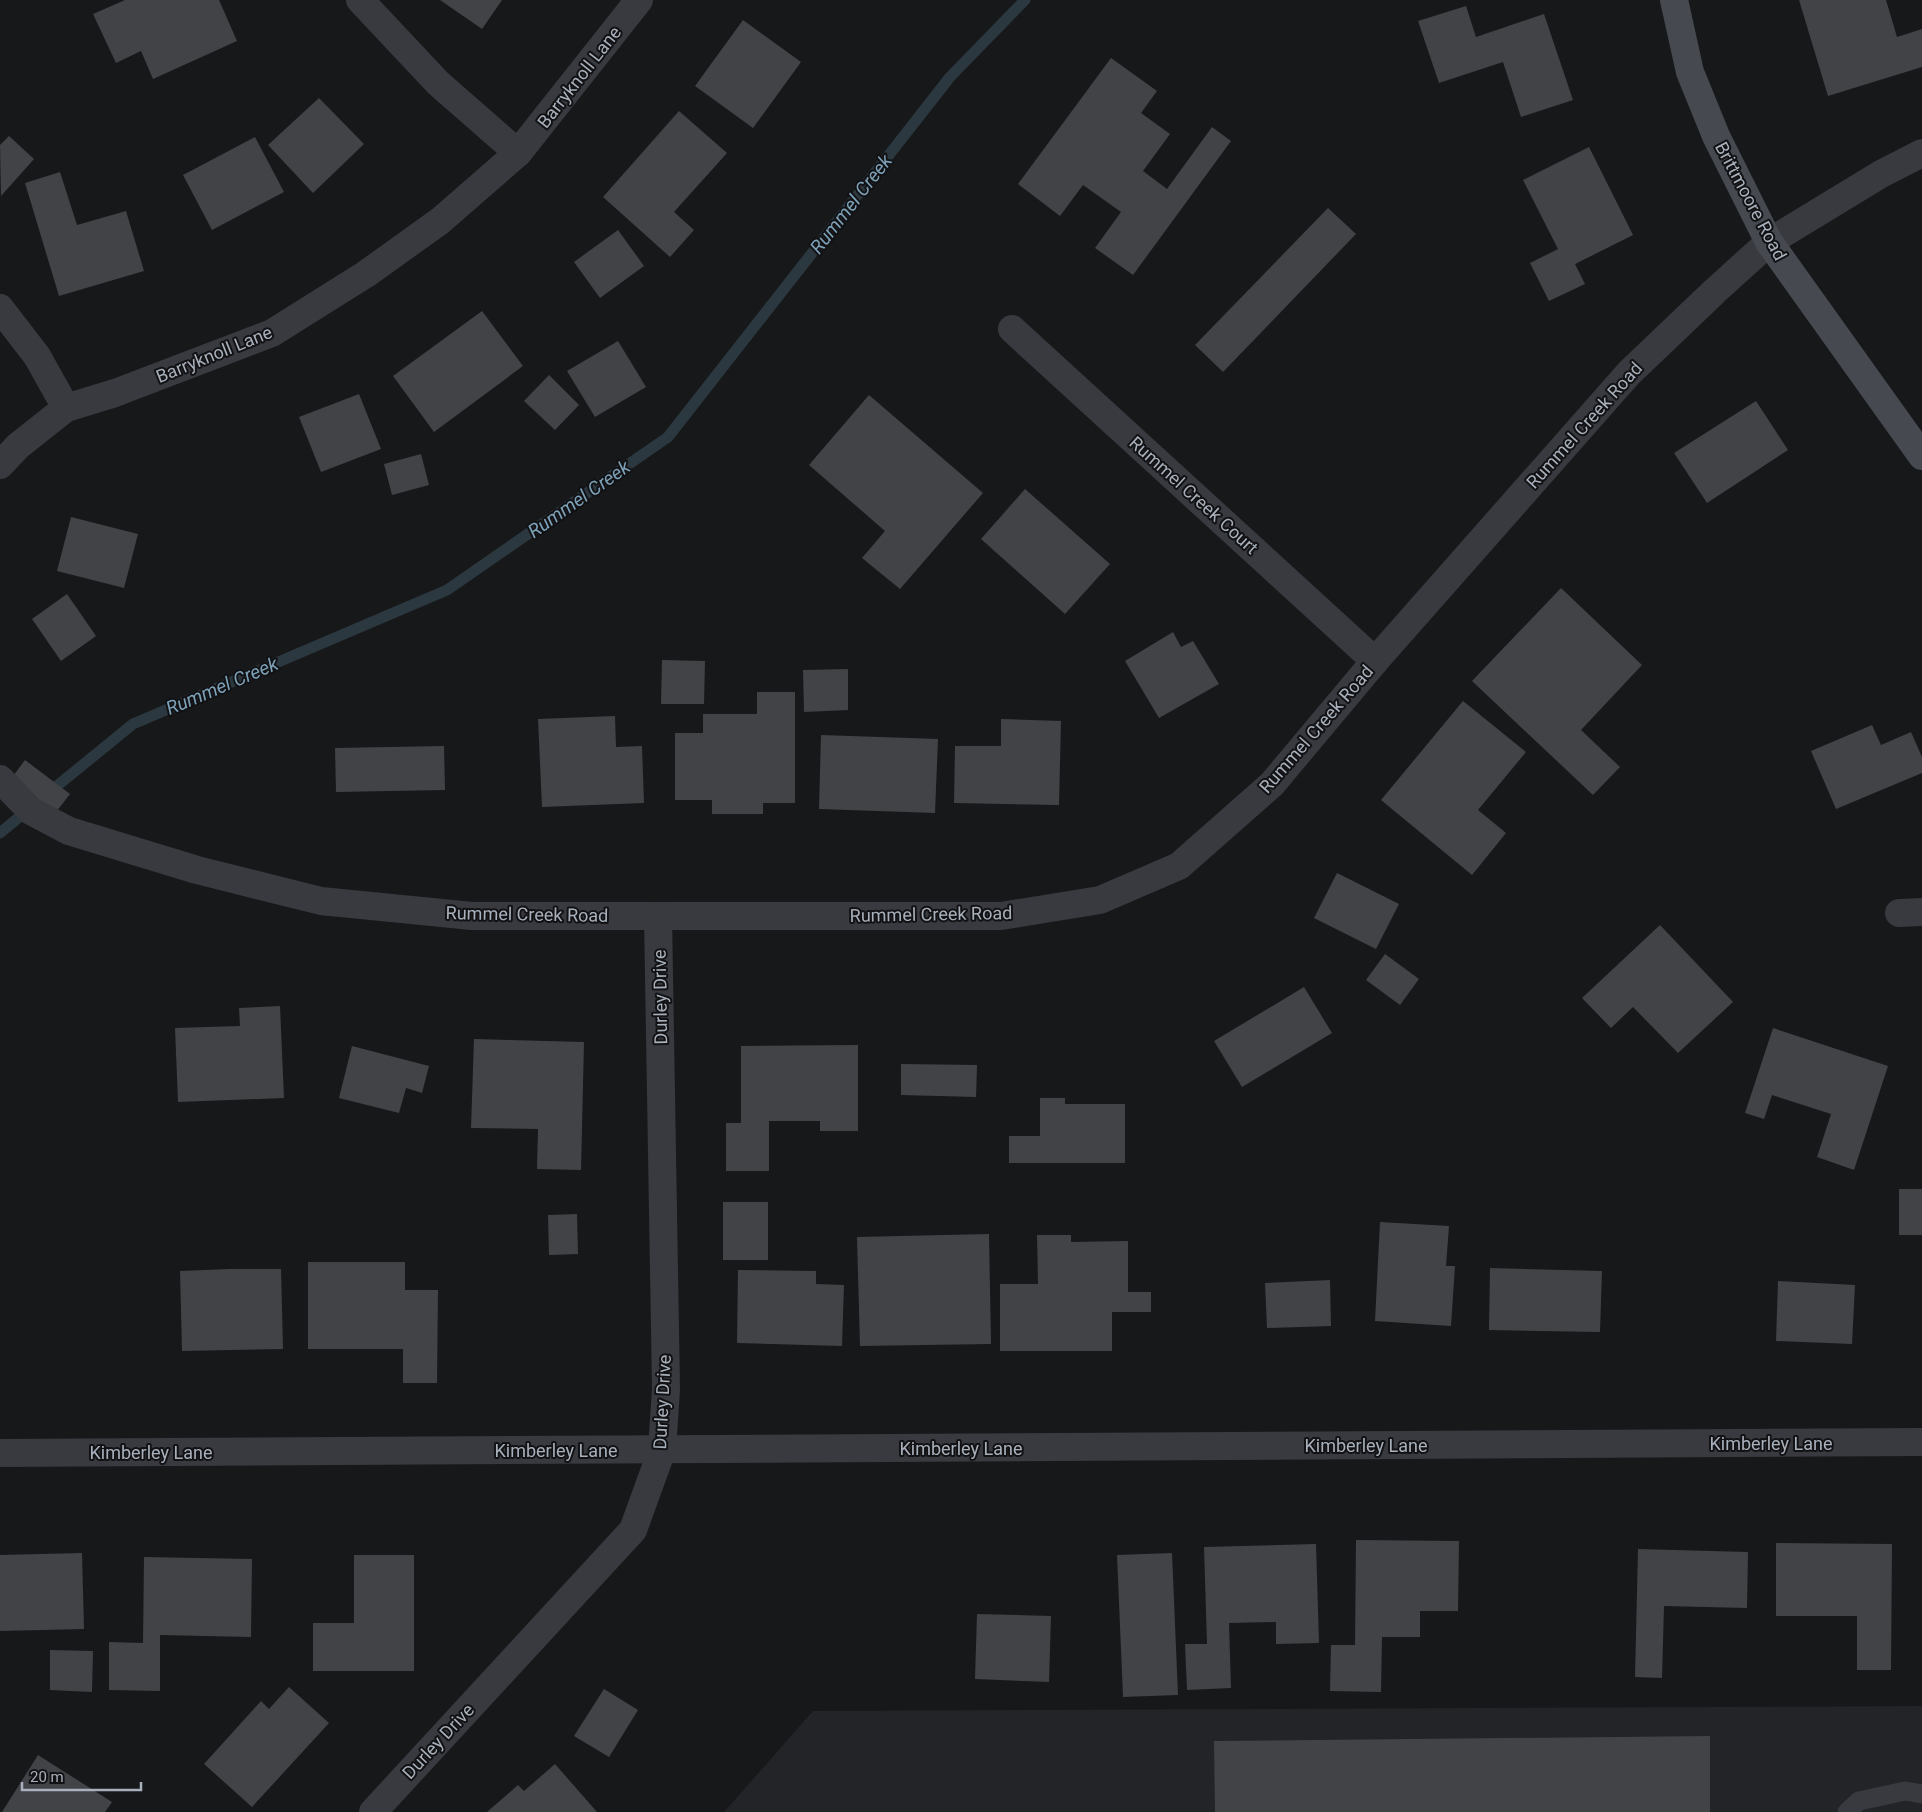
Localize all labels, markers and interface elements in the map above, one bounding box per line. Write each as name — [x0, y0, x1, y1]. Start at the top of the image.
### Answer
street label: Barryknoll Lane — [533, 22, 625, 132]
street label: Brittmoore Road — [1711, 138, 1791, 264]
water label: Rummel Creek — [805, 149, 897, 258]
street label: Barryknoll Lane — [153, 321, 275, 387]
street label: Rummel Creek Road — [1522, 358, 1646, 492]
street label: Rummel Creek Court — [1125, 432, 1263, 558]
water label: Rummel Creek — [523, 455, 635, 543]
water label: Rummel Creek — [162, 652, 282, 720]
street label: Rummel Creek Road — [1255, 661, 1377, 797]
street label: Rummel Creek Road — [446, 902, 608, 926]
street label: Rummel Creek Road — [850, 902, 1012, 926]
street label: Durley Drive — [649, 949, 671, 1045]
street label: Durley Drive — [649, 1354, 675, 1450]
street label: Kimberley Lane — [1710, 1433, 1832, 1454]
street label: Kimberley Lane — [1305, 1435, 1427, 1456]
street label: Kimberley Lane — [900, 1438, 1022, 1459]
street label: Kimberley Lane — [495, 1440, 617, 1461]
street label: Kimberley Lane — [90, 1442, 212, 1463]
street label: Durley Drive — [398, 1699, 478, 1783]
scale bar — [22, 1760, 141, 1792]
text: 20 m — [30, 1768, 64, 1786]

